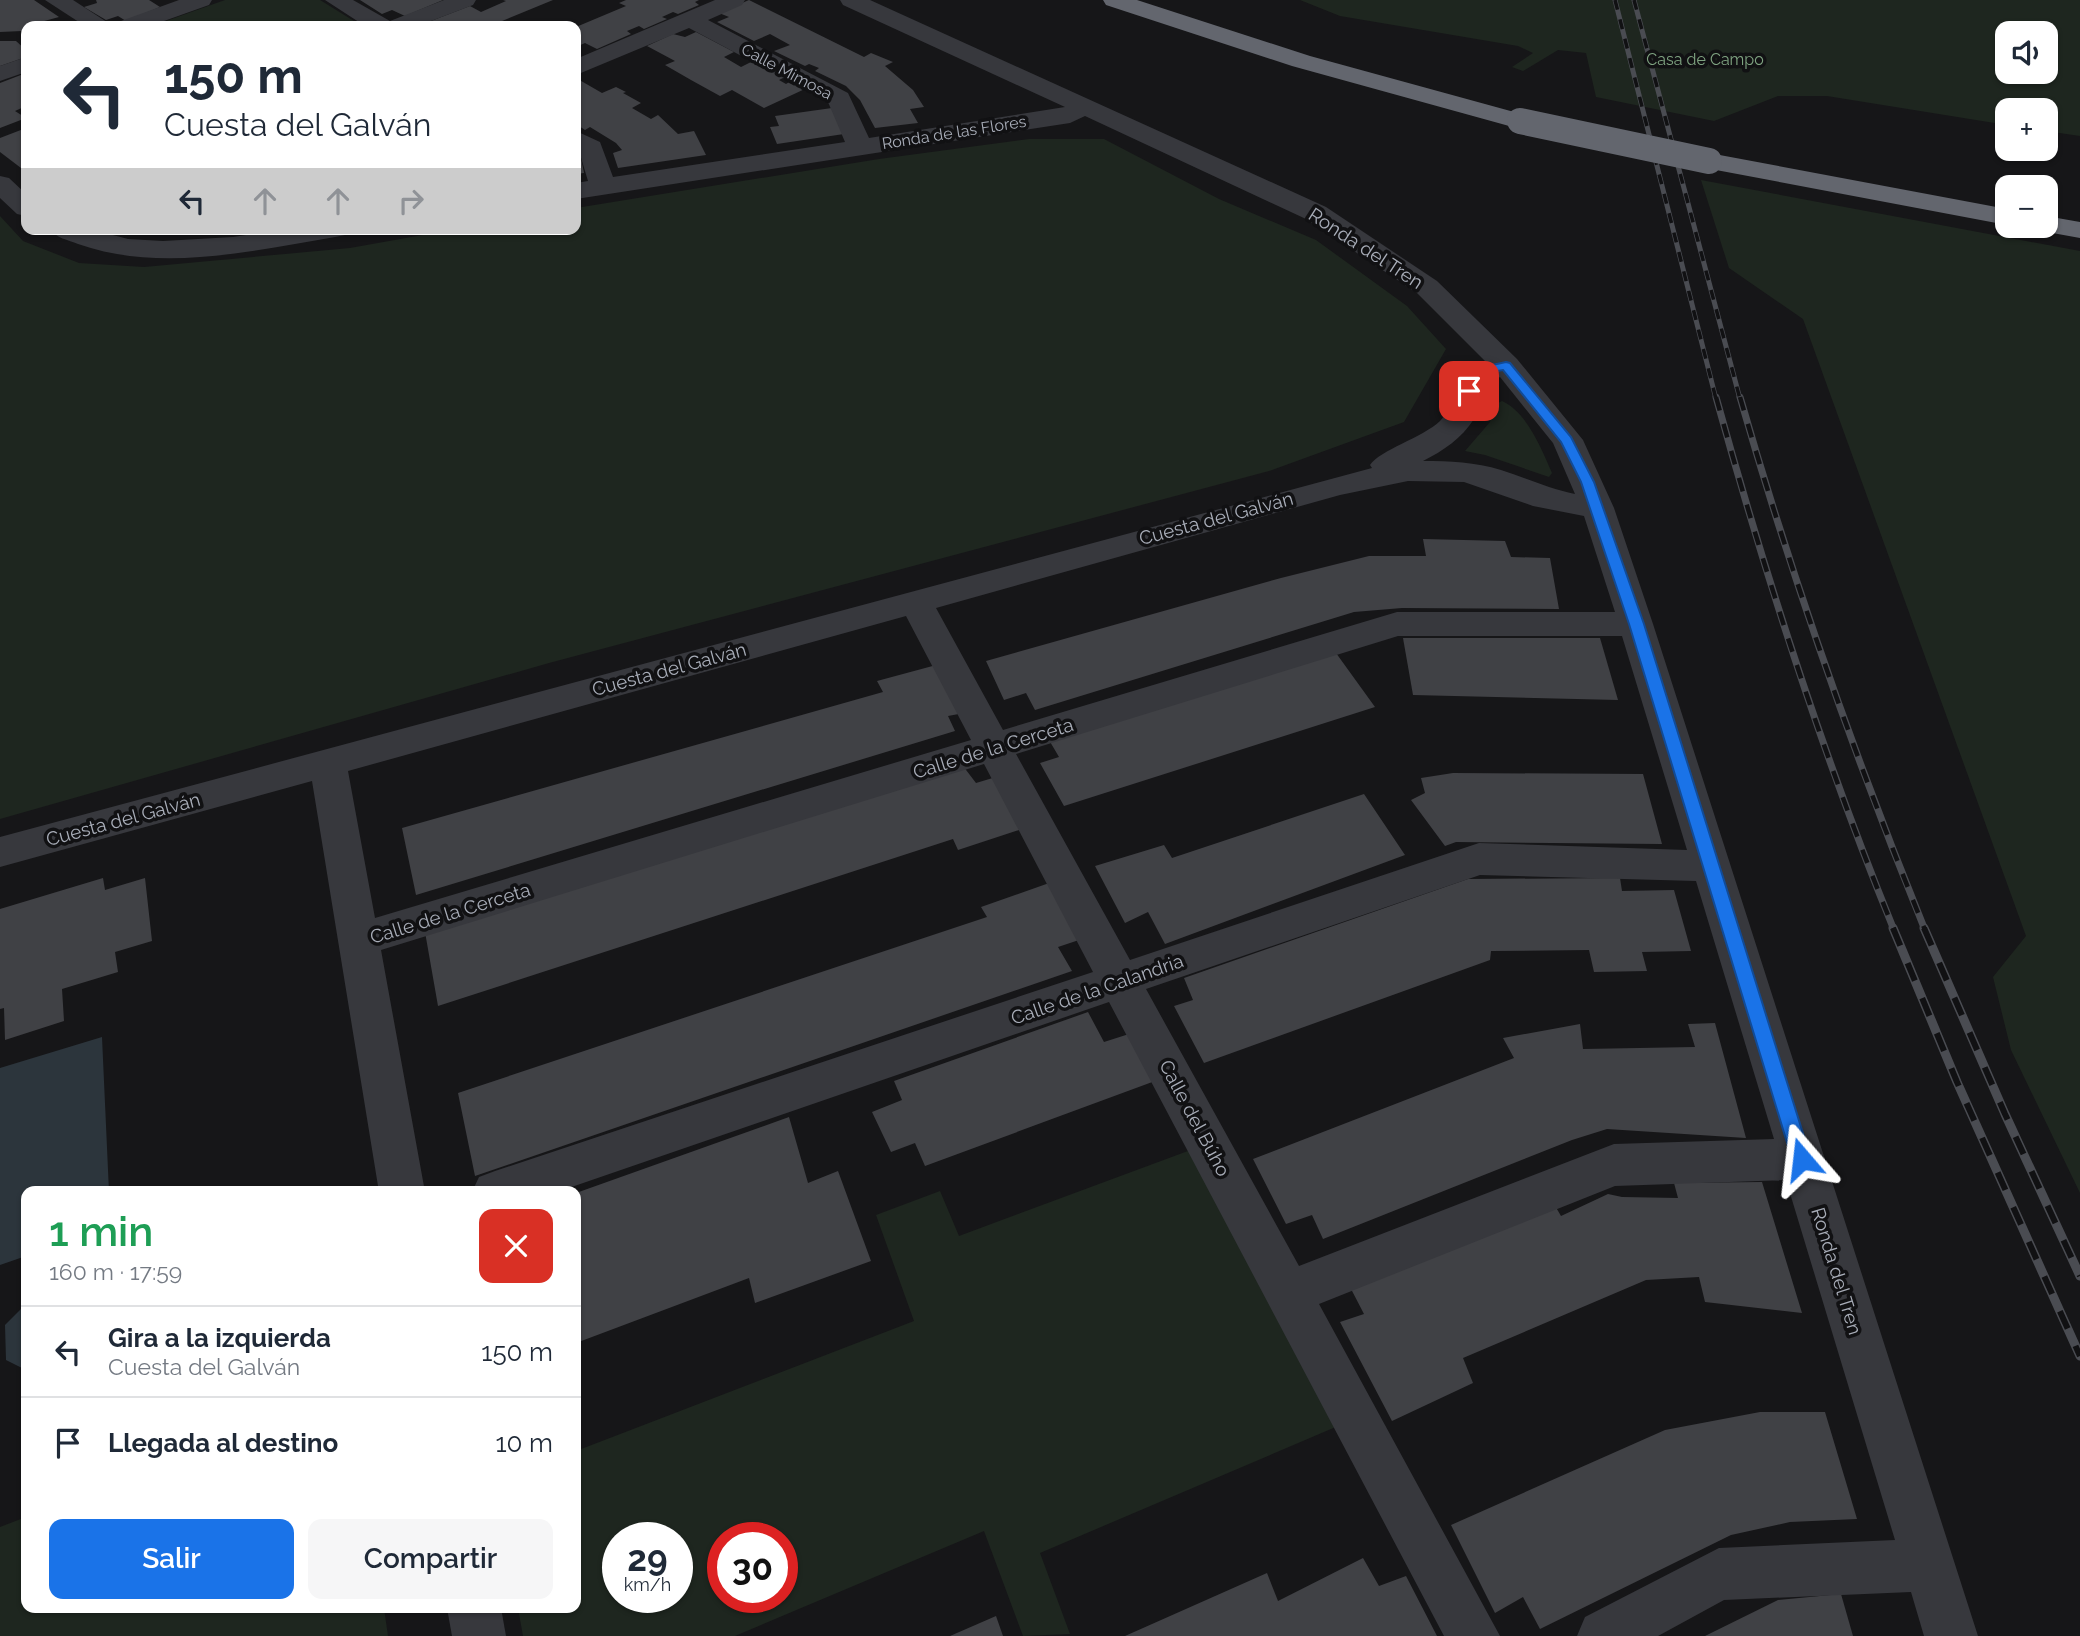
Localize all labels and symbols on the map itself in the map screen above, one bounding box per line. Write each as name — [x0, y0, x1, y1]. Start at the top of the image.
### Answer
street label: Calle Mimosa — [738, 40, 835, 103]
park label: Casa de Campo — [1646, 50, 1764, 69]
street label: Ronda de las Flores — [881, 112, 1028, 153]
street label: Ronda del Tren — [1305, 203, 1427, 293]
pin — [1439, 361, 1499, 421]
street label: Cuesta del Galván — [1136, 487, 1296, 549]
street label: Cuesta del Galván — [589, 638, 749, 700]
street label: Calle de la Cerceta — [910, 713, 1076, 783]
street label: Cuesta del Galván — [43, 788, 203, 850]
street label: Calle de la Cerceta — [367, 878, 533, 948]
street label: Calle de la Calandria — [1008, 949, 1186, 1029]
street label: Calle del Búho — [1155, 1056, 1235, 1180]
position arrow — [1765, 1122, 1839, 1196]
street label: Ronda del Tren — [1807, 1205, 1867, 1337]
speed limit sign: 30 — [707, 1522, 798, 1613]

